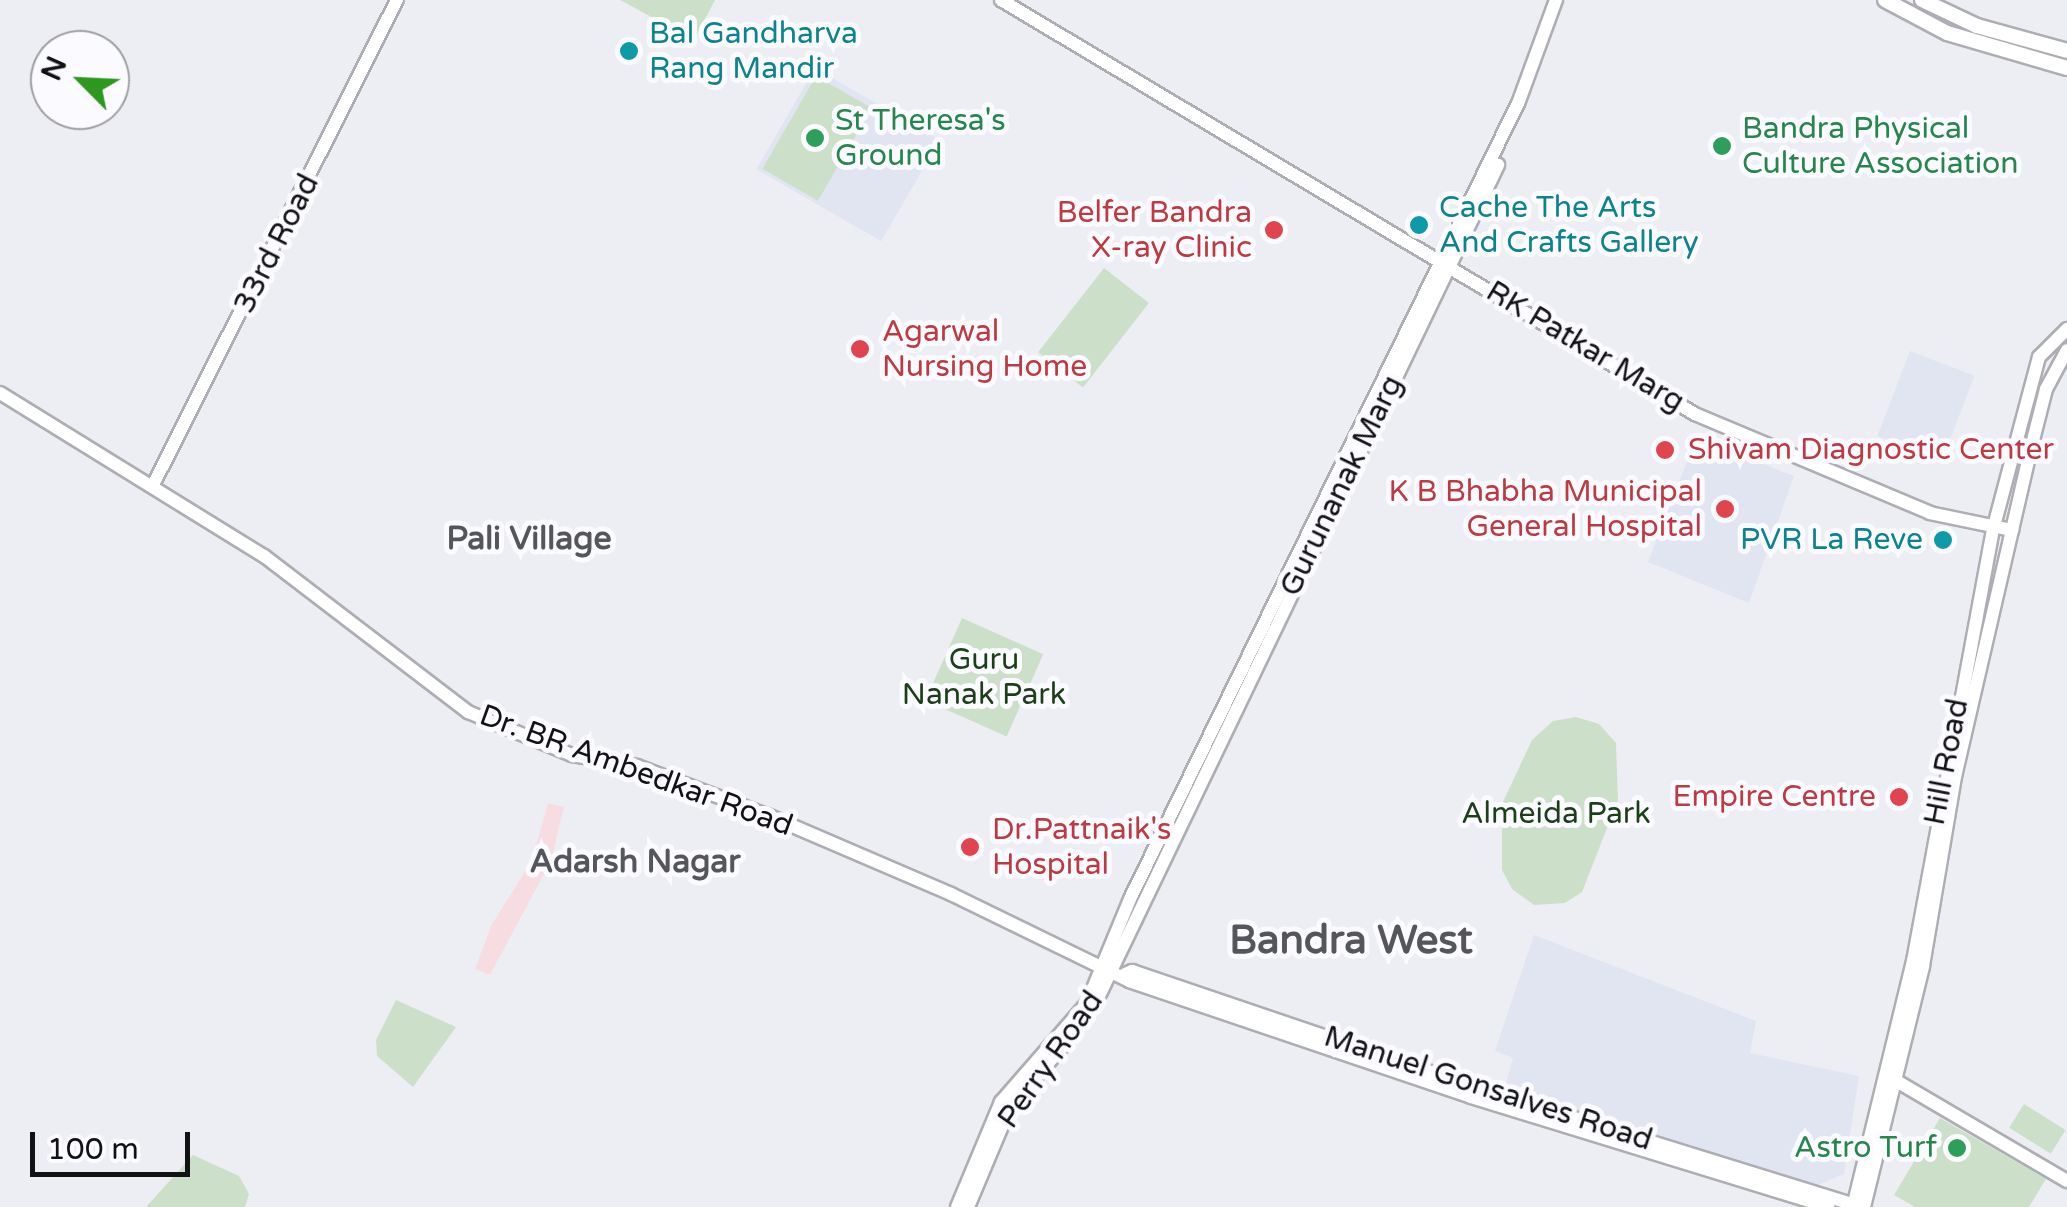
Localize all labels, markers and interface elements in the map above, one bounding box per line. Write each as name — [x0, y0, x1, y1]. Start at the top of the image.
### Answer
place label: Bal Gandharva Rang Mandir — [649, 16, 858, 86]
north arrow — [30, 30, 130, 130]
marker: Bal Gandharva Rang Mandir — [618, 40, 640, 62]
text: N — [34, 51, 75, 86]
place label: St Theresa's Ground — [835, 103, 1006, 174]
place label: Bandra Physical Culture Association — [1742, 111, 2019, 182]
marker: St Theresa's Ground — [804, 127, 826, 149]
marker: Bandra Physical Culture Association — [1711, 135, 1733, 157]
street label: 33rd Road — [227, 169, 327, 319]
place label: Cache The Arts And Crafts Gallery — [1439, 190, 1699, 260]
place label: Belfer Bandra X-ray Clinic — [1057, 195, 1252, 266]
marker: Cache The Arts And Crafts Gallery — [1408, 214, 1430, 236]
marker: Belfer Bandra X-ray Clinic — [1261, 217, 1287, 243]
street label: RK Patkar Marg — [1479, 274, 1691, 420]
place label: Agarwal Nursing Home — [882, 314, 1087, 384]
marker: Agarwal Nursing Home — [847, 336, 873, 362]
street label: Gurunanak Marg — [1273, 370, 1411, 602]
place label: Shivam Diagnostic Center — [1688, 432, 2054, 468]
marker: Shivam Diagnostic Center — [1652, 437, 1678, 463]
place label: K B Bhabha Municipal General Hospital — [1389, 474, 1702, 544]
marker: K B Bhabha Municipal General Hospital — [1712, 496, 1738, 522]
district label: Pali Village — [447, 520, 611, 558]
place label: PVR La Reve — [1740, 522, 1923, 558]
marker: PVR La Reve — [1932, 529, 1954, 551]
park label: Guru Nanak Park — [902, 642, 1066, 712]
street label: Hill Road — [1917, 696, 1977, 828]
street label: Dr. BR Ambedkar Road — [475, 698, 797, 844]
place label: Empire Centre — [1673, 779, 1876, 815]
marker: Empire Centre — [1886, 784, 1912, 810]
park label: Almeida Park — [1461, 796, 1651, 832]
place label: Dr.Pattnaik's Hospital — [992, 812, 1171, 882]
marker: Dr.Pattnaik's Hospital — [957, 834, 983, 860]
district label: Adarsh Nagar — [529, 843, 741, 881]
district label: Bandra West — [1229, 916, 1473, 964]
street label: Perry Road — [991, 985, 1111, 1135]
street label: Manuel Gonsalves Road — [1319, 1019, 1657, 1159]
scale bar — [35, 1112, 195, 1174]
place label: Astro Turf — [1794, 1130, 1937, 1166]
text: 100 m — [47, 1131, 139, 1168]
marker: Astro Turf — [1946, 1137, 1968, 1159]

